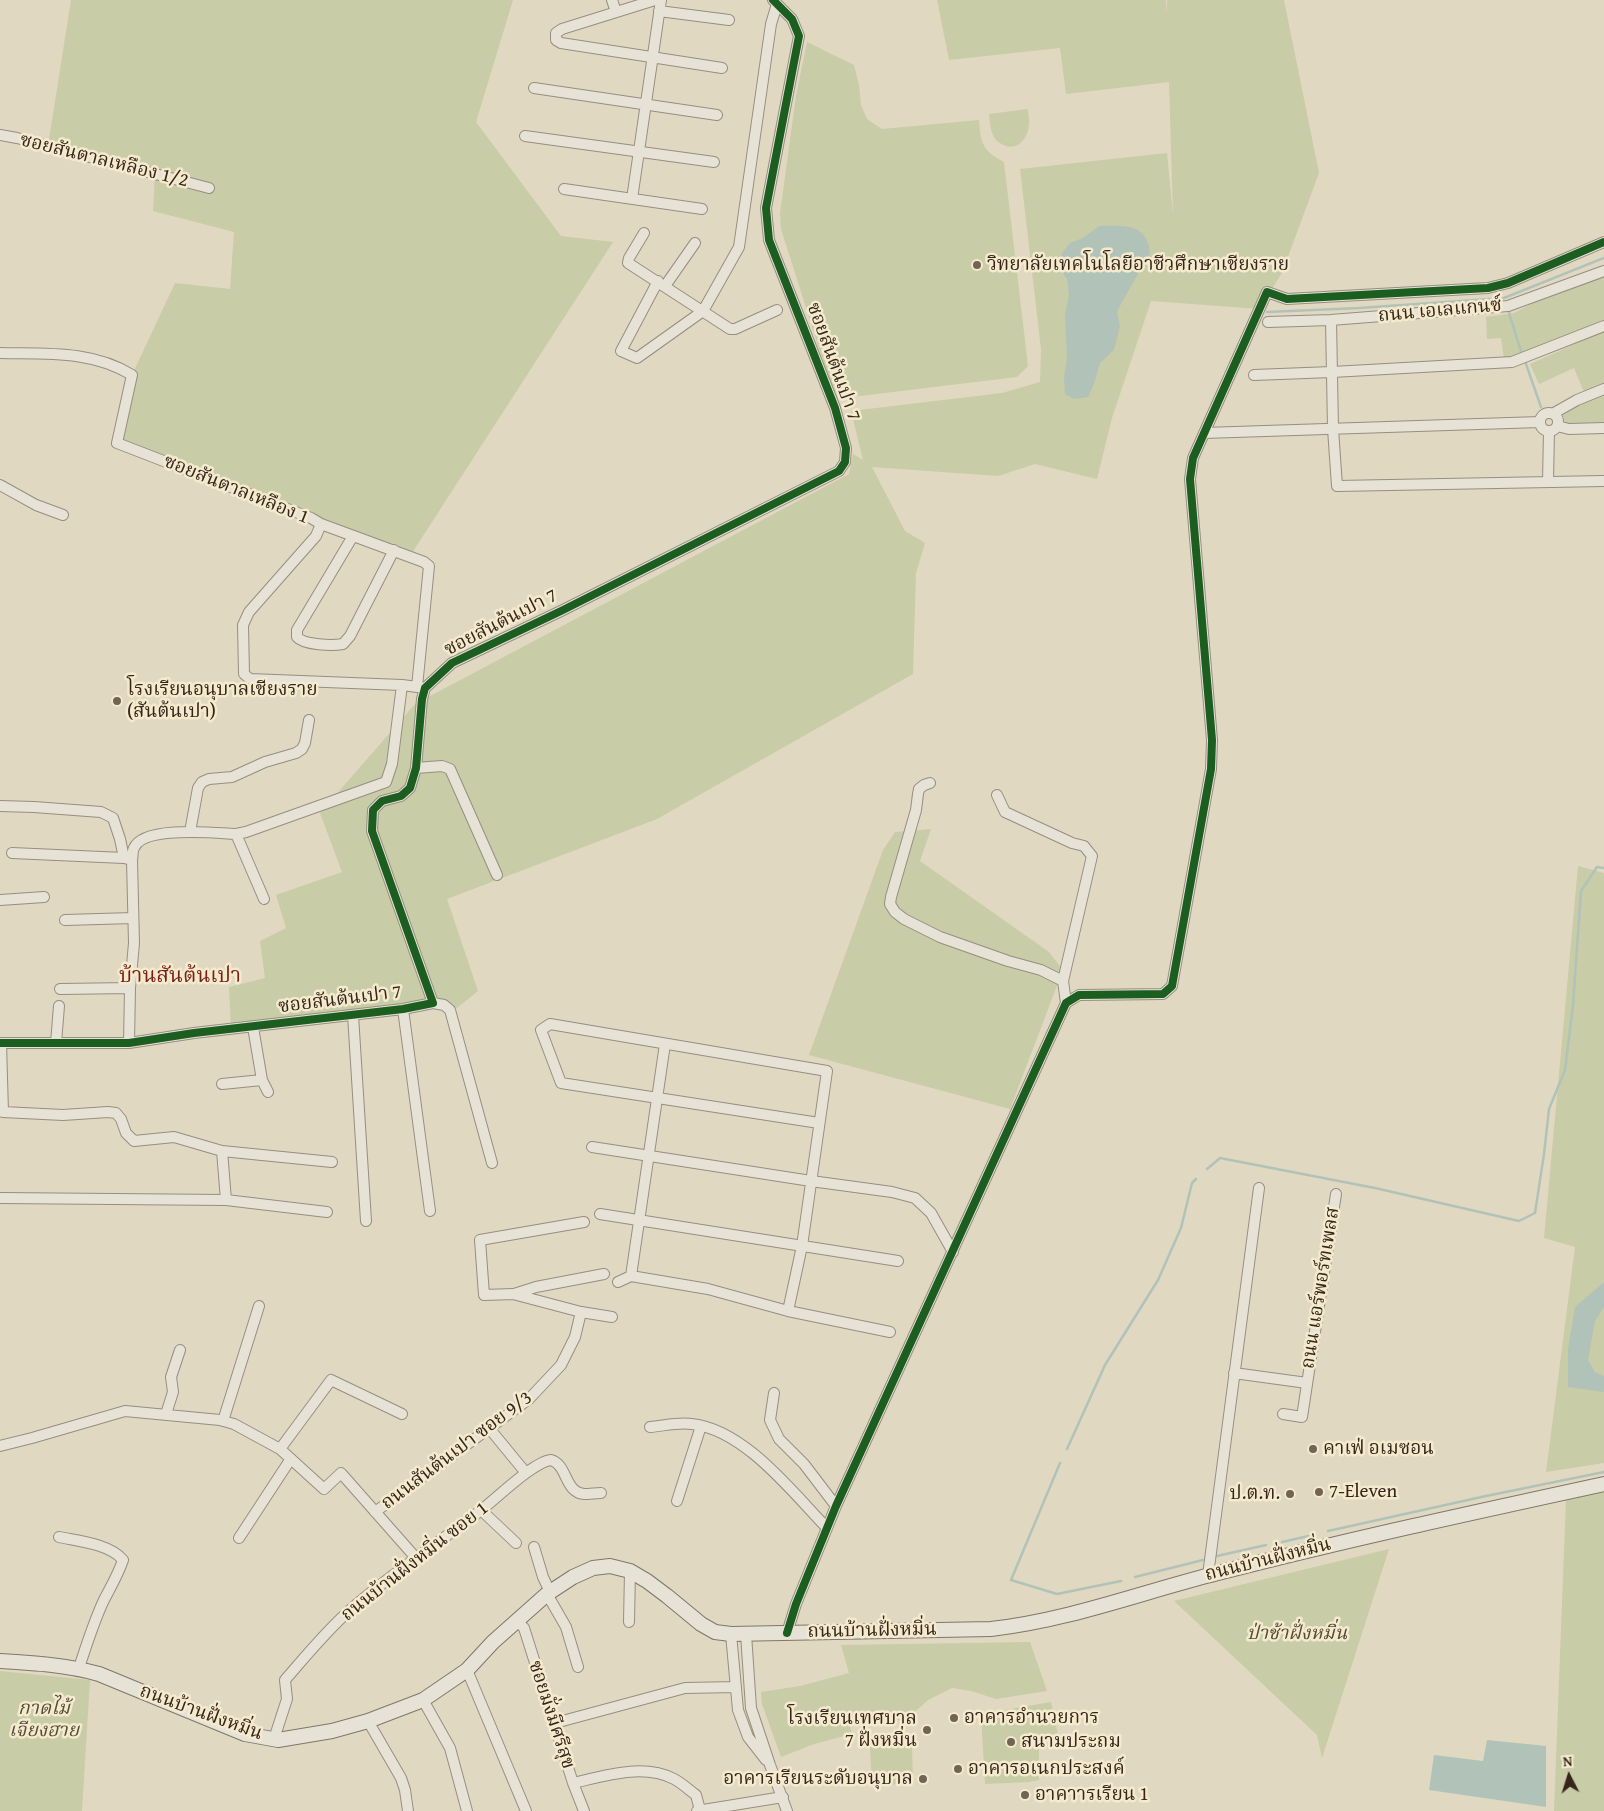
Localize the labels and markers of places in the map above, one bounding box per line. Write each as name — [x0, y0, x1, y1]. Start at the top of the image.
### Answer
place label: วิทยาลัยเทคโนโลยีอาชีวศึกษาเชียงราย — [987, 254, 1289, 276]
marker: วิทยาลัยเทคโนโลยีอาชีวศึกษาเชียงราย — [971, 259, 983, 271]
place label: โรงเรียนอนุบาลเชียงราย (สันต้นเปา) — [127, 679, 318, 723]
marker: โรงเรียนอนุบาลเชียงราย (สันต้นเปา) — [111, 695, 123, 707]
place label: คาเฟ่ อเมซอน — [1323, 1438, 1434, 1460]
marker: คาเฟ่ อเมซอน — [1307, 1443, 1319, 1455]
place label: 7-Eleven — [1329, 1481, 1397, 1503]
place label: ป.ต.ท. — [1230, 1483, 1280, 1505]
marker: 7-Eleven — [1313, 1486, 1325, 1498]
marker: ป.ต.ท. — [1284, 1488, 1296, 1500]
place label: อาคารอำนวยการ — [964, 1707, 1099, 1729]
place label: โรงเรียนเทศบาล 7 ฝั่งหมิ่น — [787, 1708, 917, 1752]
marker: อาคารอำนวยการ — [948, 1712, 960, 1724]
marker: โรงเรียนเทศบาล 7 ฝั่งหมิ่น — [921, 1724, 933, 1736]
place label: สนามประถม — [1021, 1731, 1121, 1753]
marker: สนามประถม — [1005, 1736, 1017, 1748]
place label: อาคารอเนกประสงค์ — [968, 1758, 1125, 1780]
marker: อาคารอเนกประสงค์ — [952, 1763, 964, 1775]
place label: อาคารเรียนระดับอนุบาล — [723, 1768, 913, 1790]
marker: อาคารเรียนระดับอนุบาล — [917, 1773, 929, 1785]
place label: อาคาารเรียน 1 — [1035, 1784, 1149, 1806]
marker: อาคาารเรียน 1 — [1019, 1789, 1031, 1801]

